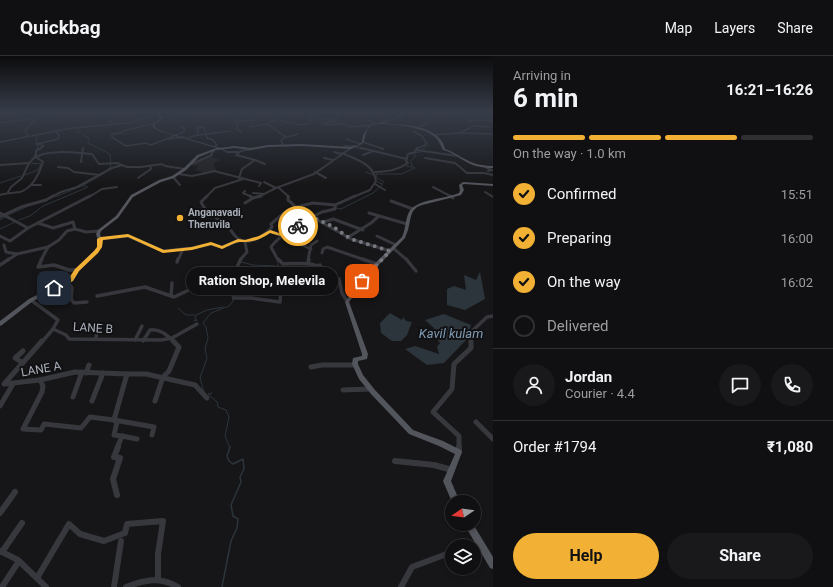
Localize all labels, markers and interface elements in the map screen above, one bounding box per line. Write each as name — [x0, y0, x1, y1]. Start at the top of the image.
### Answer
text: Quickbag — [20, 16, 101, 39]
text: Map — [665, 20, 692, 36]
text: Layers — [714, 20, 755, 36]
text: Share — [777, 20, 813, 36]
text: Arriving in — [513, 68, 571, 83]
text: 16:21–16:26 — [726, 81, 813, 99]
text: 6 min — [513, 83, 578, 113]
text: On the way · 1.0 km — [513, 146, 626, 161]
icon: check — [513, 183, 535, 205]
text: Confirmed — [547, 185, 617, 203]
text: 15:51 — [781, 187, 813, 202]
courier — [278, 206, 318, 246]
place label: Anganavadi, Theruvila — [188, 207, 243, 230]
marker: Anganavadi, Theruvila — [175, 213, 185, 223]
icon: bike — [287, 215, 309, 237]
icon: check — [513, 227, 535, 249]
text: Preparing — [547, 229, 611, 247]
text: 16:00 — [781, 231, 813, 246]
pin — [345, 264, 379, 298]
callout: Ration Shop, Melevila — [186, 267, 338, 295]
icon: bag — [351, 270, 373, 292]
pin — [37, 271, 71, 305]
icon: check — [513, 271, 535, 293]
text: Ration Shop, Melevila — [199, 273, 325, 288]
text: On the way — [547, 273, 621, 291]
text: 16:02 — [781, 275, 813, 290]
icon: home — [43, 277, 65, 299]
text: Delivered — [547, 317, 609, 335]
street label: LANE B — [72, 320, 114, 336]
water label: Kavil kulam — [419, 326, 483, 341]
street label: LANE A — [20, 359, 62, 379]
button: person — [513, 364, 555, 406]
button: chat — [719, 364, 761, 406]
button: phone — [771, 364, 813, 406]
text: Jordan — [565, 368, 612, 386]
text: Courier · 4.4 — [565, 386, 635, 401]
text: Order #1794 — [513, 438, 596, 456]
text: ₹1,080 — [767, 438, 813, 456]
north arrow — [445, 495, 481, 531]
map controls — [445, 495, 481, 575]
button: Help — [513, 533, 659, 579]
button: Share — [667, 533, 813, 579]
button: layers — [445, 539, 481, 575]

